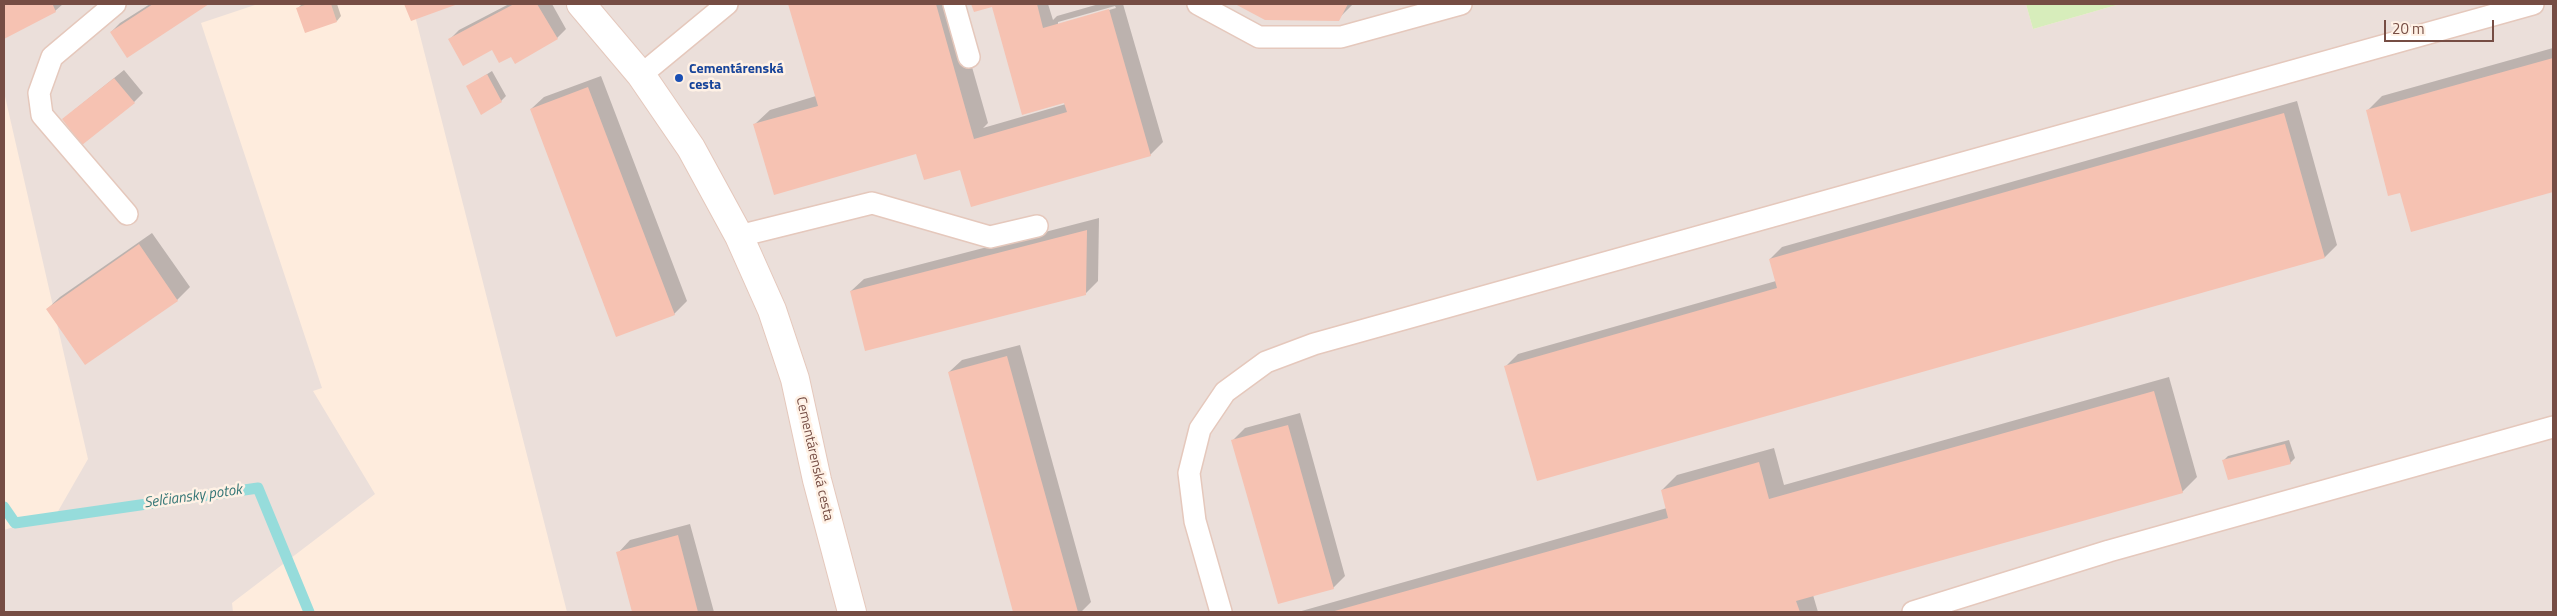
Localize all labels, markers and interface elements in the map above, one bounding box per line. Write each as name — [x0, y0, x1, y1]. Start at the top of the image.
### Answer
scale bar — [2387, 10, 2497, 42]
text: 20 m — [2392, 17, 2425, 40]
place label: Cementárenská cesta — [689, 62, 784, 94]
marker: Cementárenská cesta — [673, 72, 685, 84]
street label: Cementárenská cesta — [792, 395, 836, 523]
water label: Selčiansky potok — [143, 481, 243, 513]

